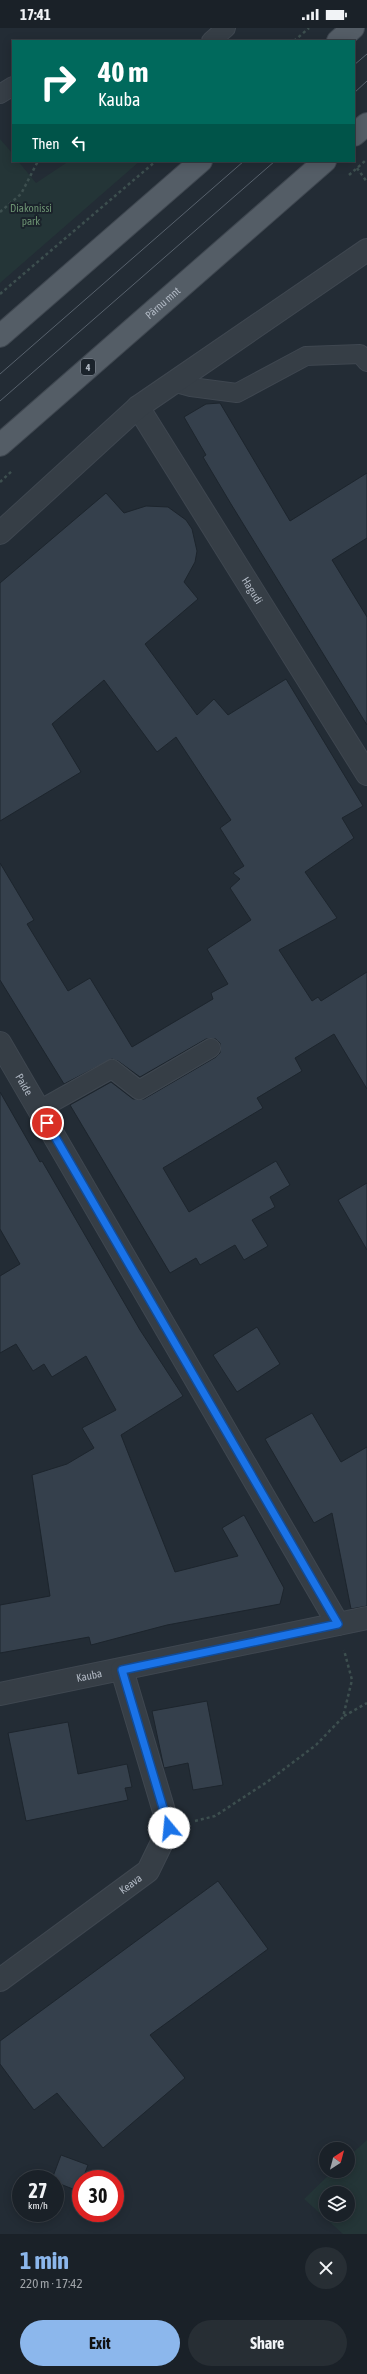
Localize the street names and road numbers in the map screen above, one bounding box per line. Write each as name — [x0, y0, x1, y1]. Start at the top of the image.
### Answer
street label: Pärnu mnt — [143, 284, 182, 321]
road number: 4 — [81, 359, 95, 375]
street label: Hagudi — [239, 575, 265, 606]
street label: Paide — [13, 1072, 35, 1097]
street label: Kauba — [75, 1667, 103, 1684]
street label: Keava — [117, 1872, 144, 1896]

